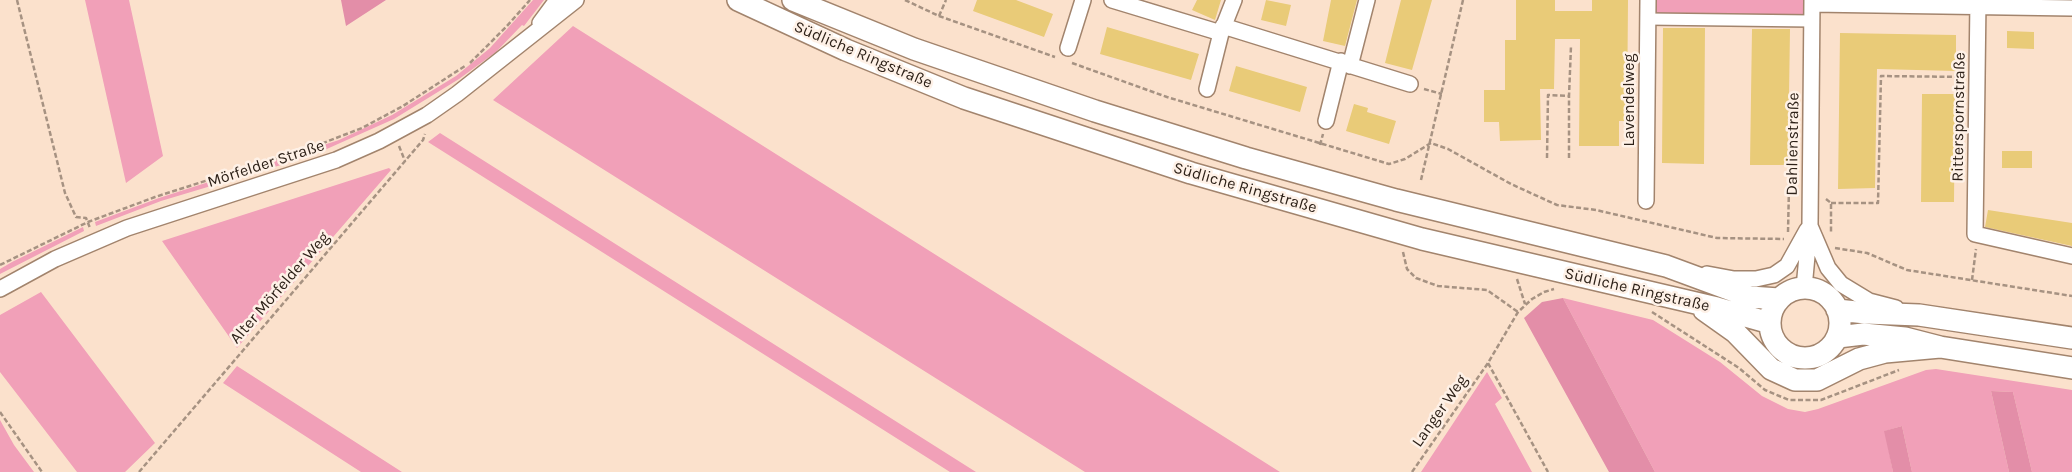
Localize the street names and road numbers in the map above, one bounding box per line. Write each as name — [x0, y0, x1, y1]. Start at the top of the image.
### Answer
street label: Südliche Ringstraße — [791, 17, 935, 93]
street label: Ritterspornstraße — [1948, 52, 1970, 182]
street label: Lavendelweg — [1619, 53, 1639, 147]
street label: Dahlienstraße — [1783, 92, 1803, 196]
street label: Mörfelder Straße — [205, 136, 327, 192]
street label: Südliche Ringstraße — [1171, 158, 1319, 218]
street label: Alter Mörfelder Weg — [226, 228, 334, 348]
street label: Südliche Ringstraße — [1563, 264, 1711, 316]
street label: Langer Weg — [1408, 371, 1472, 451]

